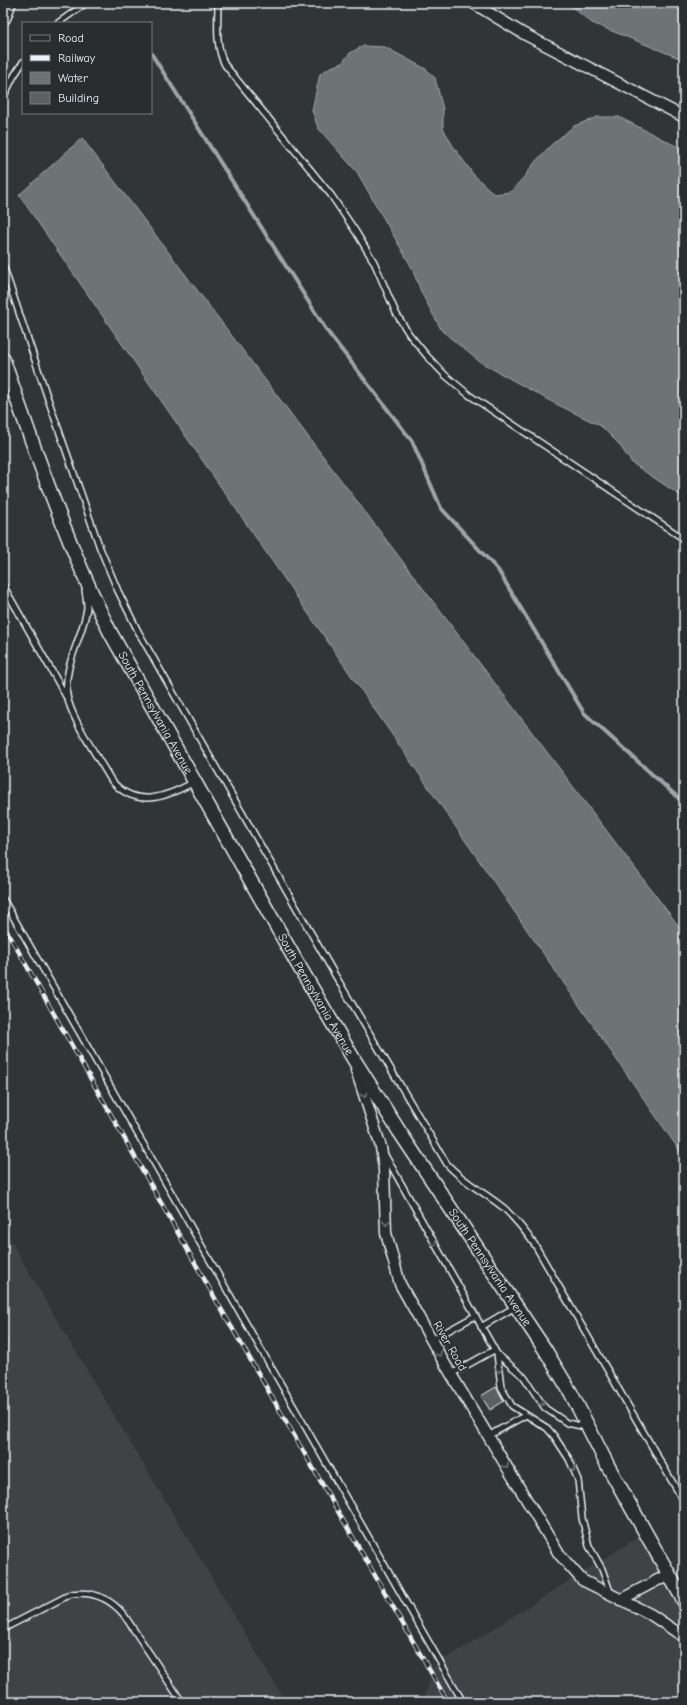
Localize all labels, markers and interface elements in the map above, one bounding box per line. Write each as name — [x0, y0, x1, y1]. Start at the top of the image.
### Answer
legend — [22, 22, 152, 114]
text: Road — [58, 31, 84, 45]
text: Railway — [58, 51, 96, 65]
text: Water — [58, 71, 88, 85]
text: Building — [58, 91, 99, 105]
street label: South Pennsylvania Avenue — [115, 649, 196, 776]
street label: South Pennsylvania Avenue — [275, 931, 357, 1058]
one-way arrow — [360, 1092, 368, 1099]
street label: South Pennsylvania Avenue — [446, 1206, 534, 1329]
one-way arrow — [382, 1220, 390, 1226]
one-way arrow — [430, 1238, 437, 1246]
street label: River Road — [430, 1319, 470, 1373]
one-way arrow — [435, 1350, 442, 1357]
one-way arrow — [494, 1367, 503, 1373]
one-way arrow — [537, 1399, 544, 1406]
one-way arrow — [501, 1462, 508, 1469]
one-way arrow — [568, 1465, 576, 1473]

